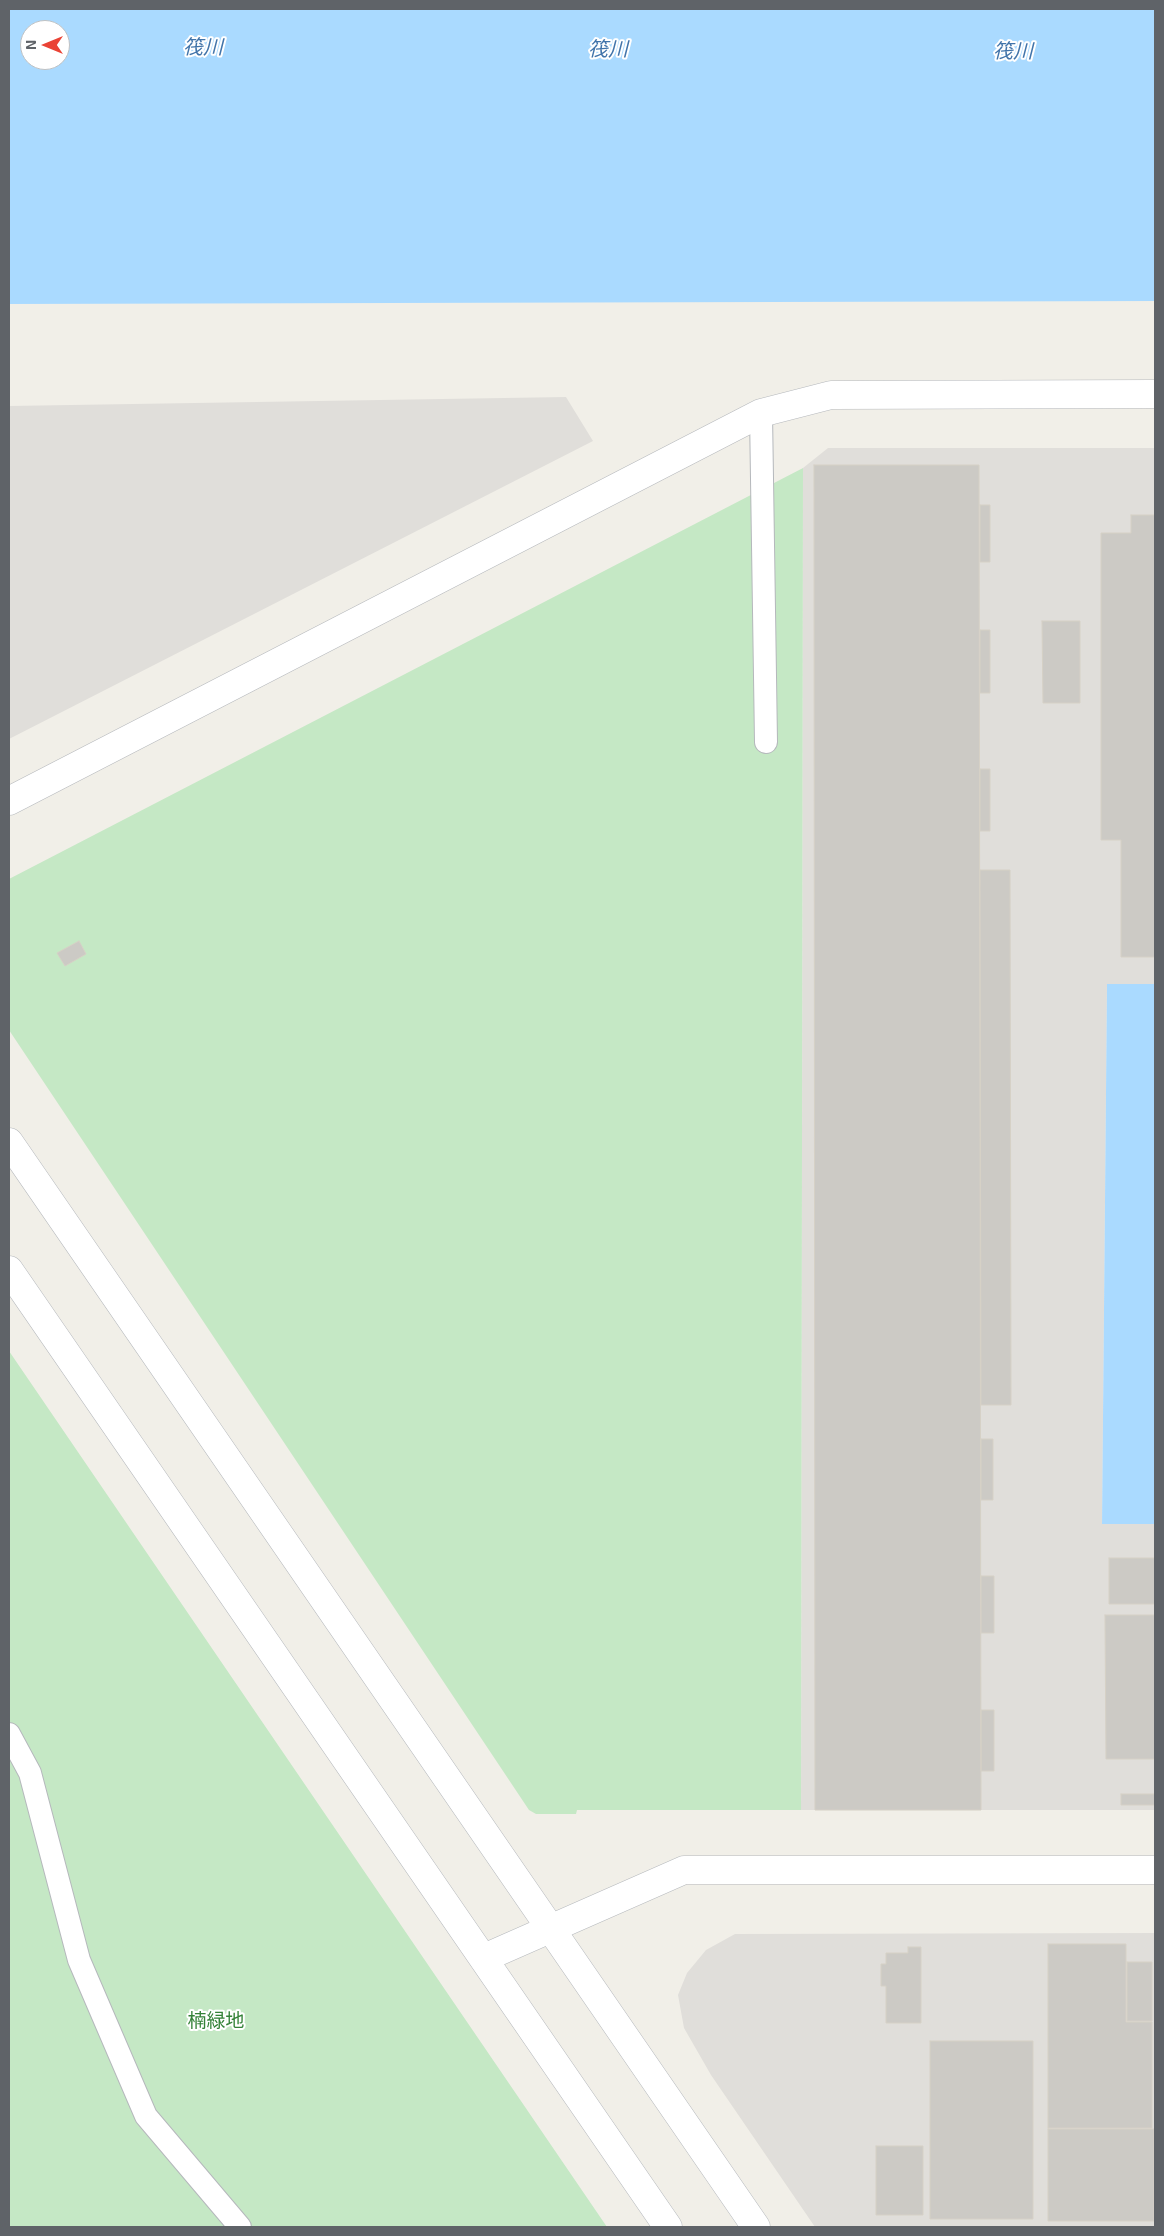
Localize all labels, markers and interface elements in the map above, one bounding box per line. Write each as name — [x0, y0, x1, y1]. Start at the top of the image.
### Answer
north arrow — [20, 20, 70, 70]
water label: 筏川 — [183, 35, 223, 59]
water label: 筏川 — [588, 37, 628, 61]
water label: 筏川 — [993, 39, 1033, 63]
text: N — [22, 40, 39, 50]
park label: 楠緑地 — [188, 2010, 244, 2032]

